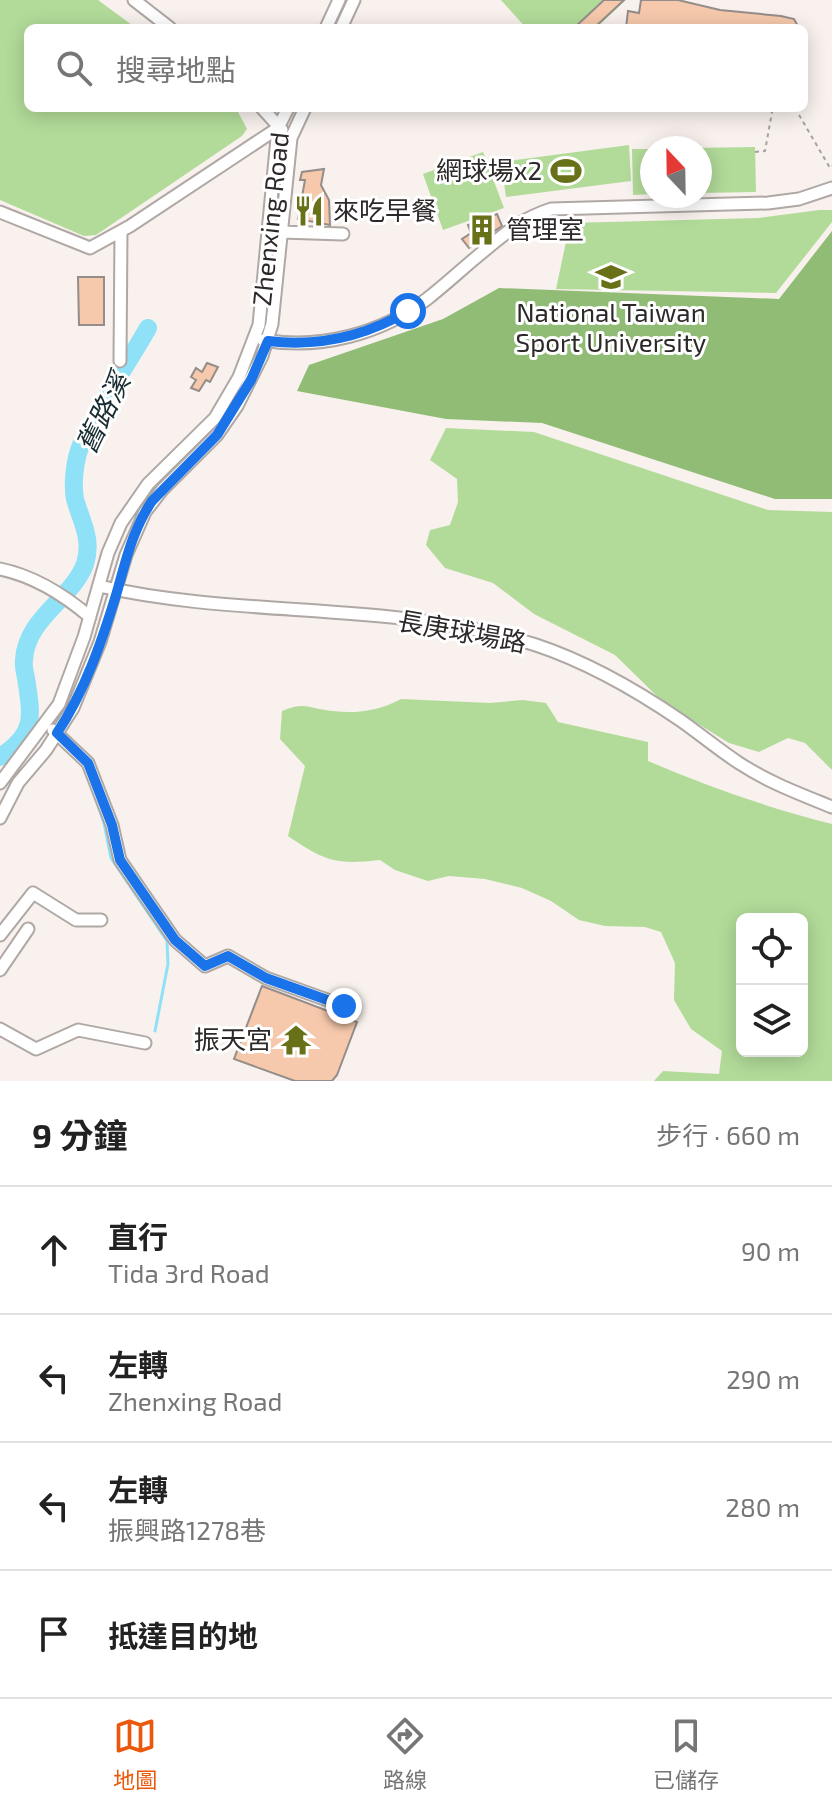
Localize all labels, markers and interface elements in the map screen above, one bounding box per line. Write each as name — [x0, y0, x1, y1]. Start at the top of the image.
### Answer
search box — [24, 24, 808, 112]
icon: search — [52, 46, 96, 90]
text: 搜尋地點 — [116, 51, 236, 87]
street label: Zhenxing Road — [245, 131, 294, 307]
north arrow — [640, 136, 712, 208]
place label: 網球場x2 — [436, 154, 542, 185]
sports icon: 網球場x2 — [549, 154, 583, 188]
restaurant icon: 來吃早餐 — [292, 194, 326, 228]
place label: 來吃早餐 — [333, 194, 437, 225]
building icon: 管理室 — [465, 213, 499, 247]
place label: 管理室 — [506, 213, 584, 244]
school or university icon: National Taiwan Sport University — [594, 260, 628, 294]
route start — [390, 293, 426, 329]
place label: National Taiwan Sport University — [516, 296, 707, 357]
water label: 舊路溪 — [68, 364, 138, 458]
street label: 長庚球場路 — [396, 604, 529, 657]
map controls — [736, 913, 808, 1057]
button: locate — [736, 913, 808, 985]
button: layers — [736, 985, 808, 1057]
route end — [326, 988, 362, 1024]
place label: 振天宮 — [194, 1023, 272, 1054]
temple icon: 振天宮 — [279, 1023, 313, 1057]
text: 9 分鐘 — [32, 1114, 127, 1155]
text: 步行 · 660 m — [656, 1119, 800, 1150]
text: 直行 — [108, 1218, 168, 1254]
icon: ahead — [32, 1228, 76, 1272]
text: 90 m — [741, 1235, 800, 1266]
text: Tida 3rd Road — [108, 1257, 270, 1288]
text: 左轉 — [108, 1346, 168, 1382]
icon: left — [32, 1356, 76, 1400]
text: 290 m — [726, 1363, 800, 1394]
text: Zhenxing Road — [108, 1385, 282, 1416]
text: 左轉 — [108, 1471, 168, 1507]
icon: left — [32, 1484, 76, 1528]
text: 280 m — [725, 1491, 800, 1522]
text: 振興路1278巷 — [108, 1514, 266, 1545]
icon: arrive — [32, 1612, 76, 1656]
text: 抵達目的地 — [108, 1617, 258, 1653]
tab: 地圖 — [113, 1714, 157, 1794]
tab: 路線 — [383, 1714, 427, 1794]
tab: 已儲存 — [653, 1714, 719, 1794]

